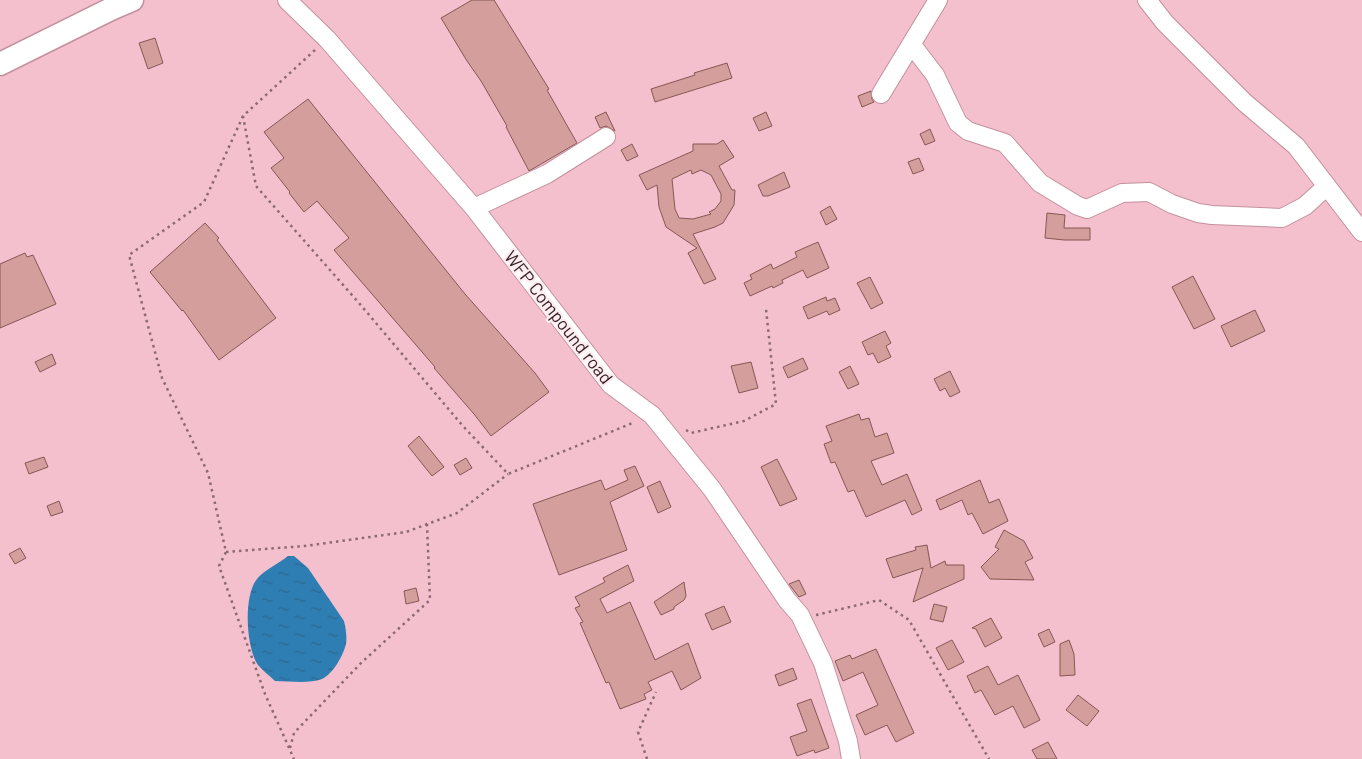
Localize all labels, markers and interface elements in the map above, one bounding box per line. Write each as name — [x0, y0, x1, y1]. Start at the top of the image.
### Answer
street label: WFP Compound road — [500, 246, 618, 388]

